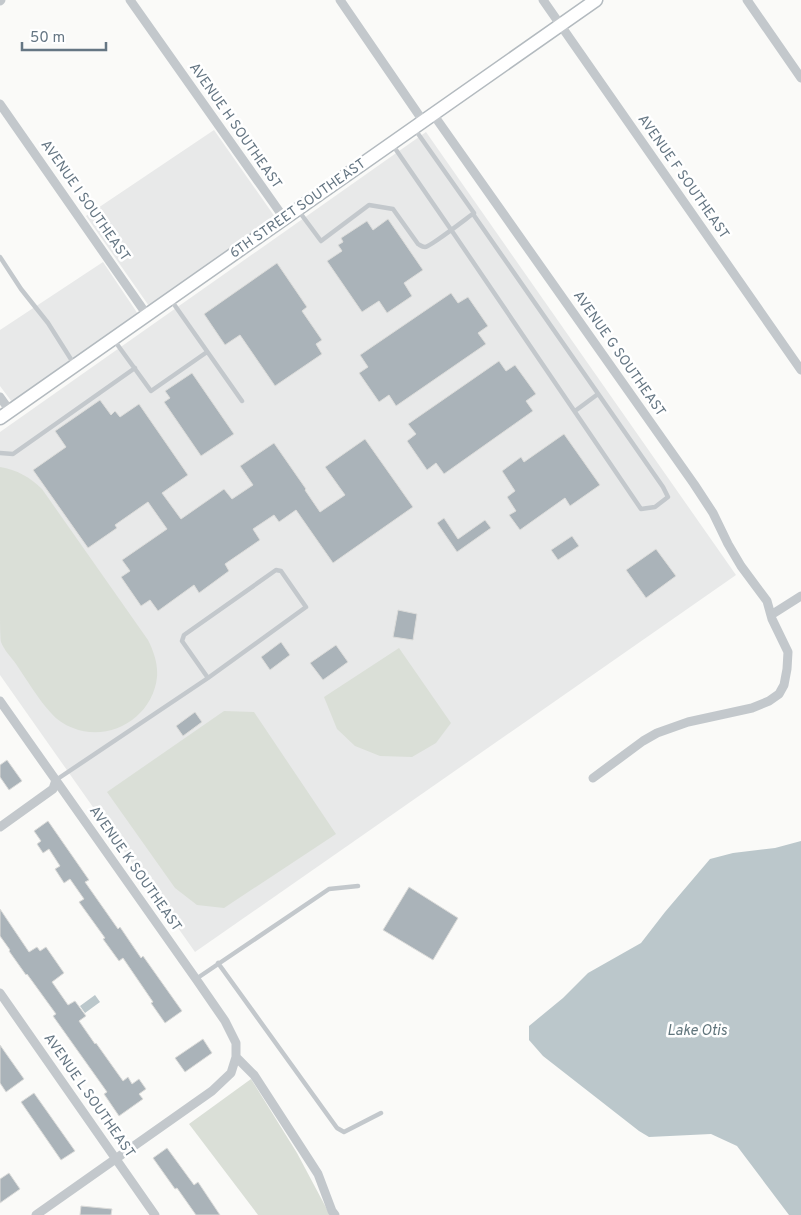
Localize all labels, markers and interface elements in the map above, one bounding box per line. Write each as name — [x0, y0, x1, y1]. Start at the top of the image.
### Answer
scale bar — [22, 20, 106, 52]
text: 50 m — [30, 29, 65, 48]
street label: AVENUE H SOUTHEAST — [185, 60, 285, 192]
street label: AVENUE F SOUTHEAST — [634, 112, 732, 242]
street label: AVENUE I SOUTHEAST — [37, 137, 133, 265]
street label: 6TH STREET SOUTHEAST — [227, 156, 369, 262]
street label: AVENUE G SOUTHEAST — [569, 288, 669, 420]
street label: AVENUE K SOUTHEAST — [85, 803, 185, 935]
water label: Lake Otis — [667, 1022, 727, 1041]
street label: AVENUE L SOUTHEAST — [40, 1031, 138, 1161]

